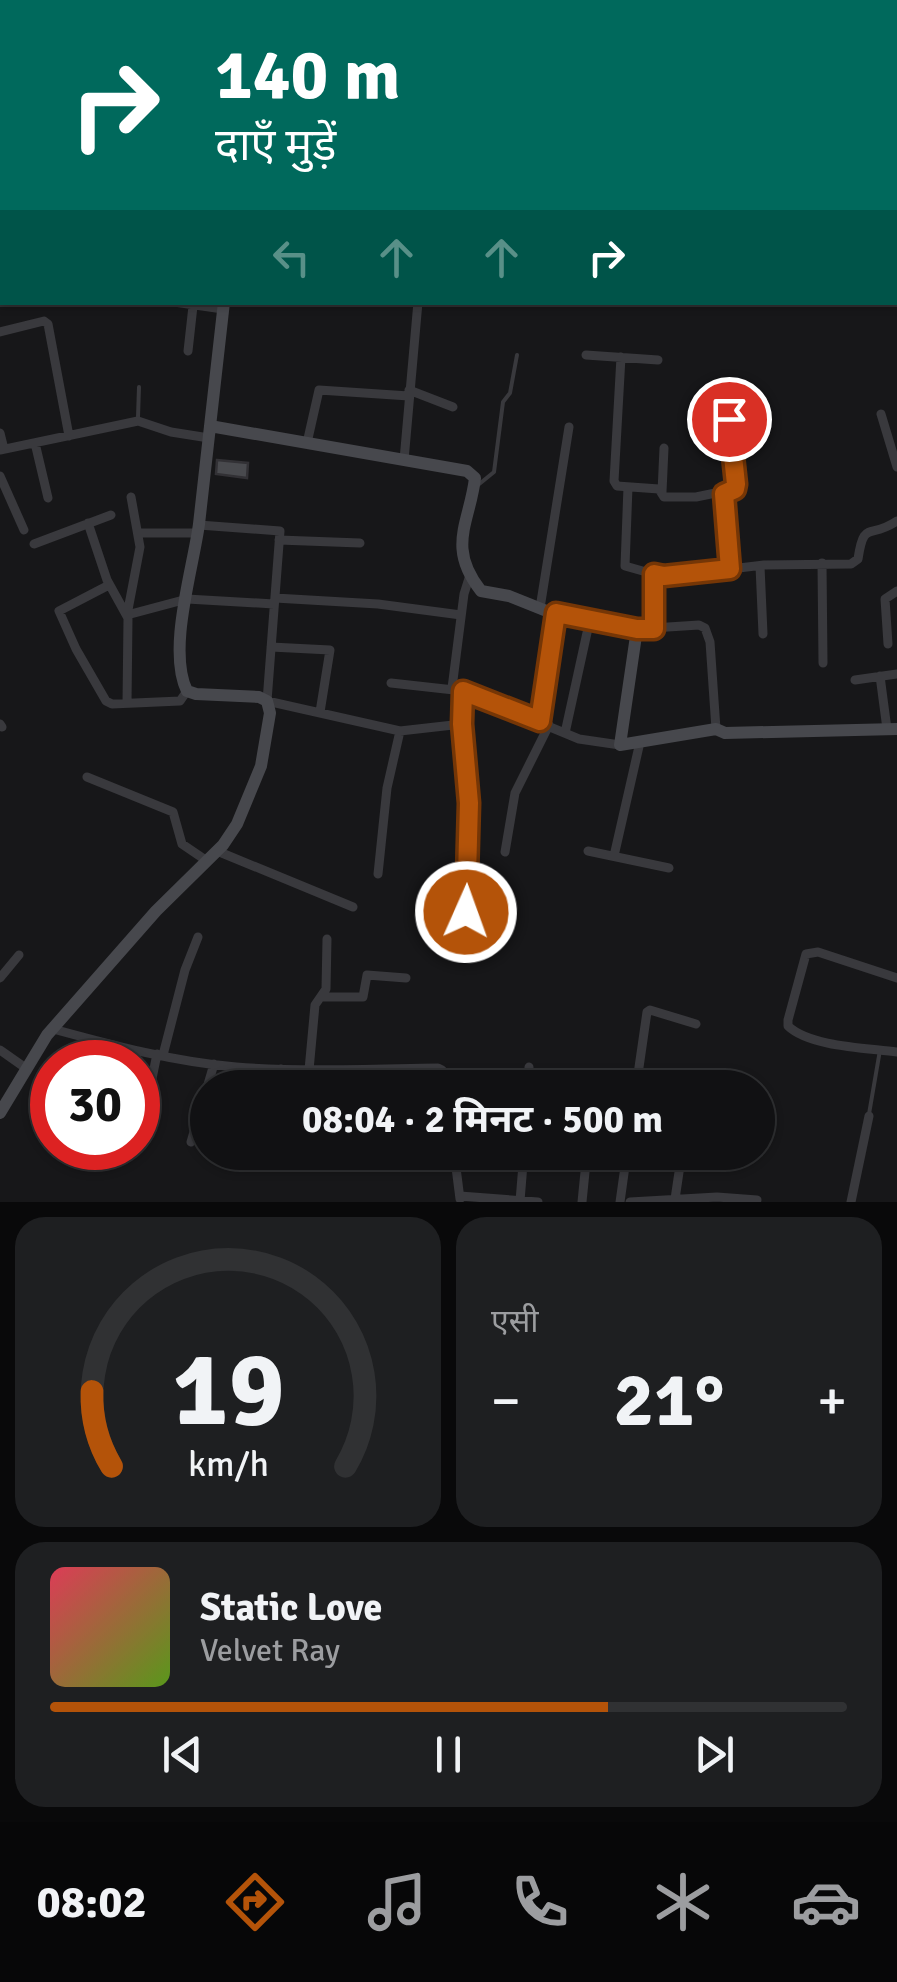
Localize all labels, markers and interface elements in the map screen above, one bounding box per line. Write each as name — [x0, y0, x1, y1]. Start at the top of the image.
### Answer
text: 140 m — [215, 32, 400, 118]
icon: right — [50, 40, 180, 170]
text: दाएँ मुड़ें — [215, 118, 336, 173]
icon: left — [264, 230, 319, 285]
icon: ahead — [369, 230, 424, 285]
icon: ahead — [474, 230, 529, 285]
icon: right — [579, 230, 634, 285]
pin — [687, 377, 772, 462]
icon: arrive — [702, 392, 757, 447]
position arrow — [414, 860, 518, 964]
speed limit sign: 30 — [30, 1040, 160, 1170]
text: 08:04 · 2 मिनट · 500 m — [302, 1096, 663, 1143]
text: एसी — [491, 1302, 539, 1341]
text: 19 — [172, 1326, 284, 1454]
text: 21° — [614, 1354, 725, 1447]
text: − — [491, 1367, 521, 1435]
text: + — [817, 1367, 847, 1435]
text: km/h — [188, 1442, 268, 1486]
text: Static Love — [200, 1584, 382, 1631]
text: Velvet Ray — [200, 1631, 340, 1670]
icon: previous — [155, 1727, 210, 1782]
icon: pause — [421, 1727, 476, 1782]
icon: next — [687, 1727, 742, 1782]
icon: directions — [220, 1867, 290, 1937]
icon: music — [362, 1867, 432, 1937]
icon: phone — [505, 1867, 575, 1937]
icon: climate — [648, 1867, 718, 1937]
icon: car — [791, 1867, 861, 1937]
text: 08:02 — [36, 1875, 147, 1930]

